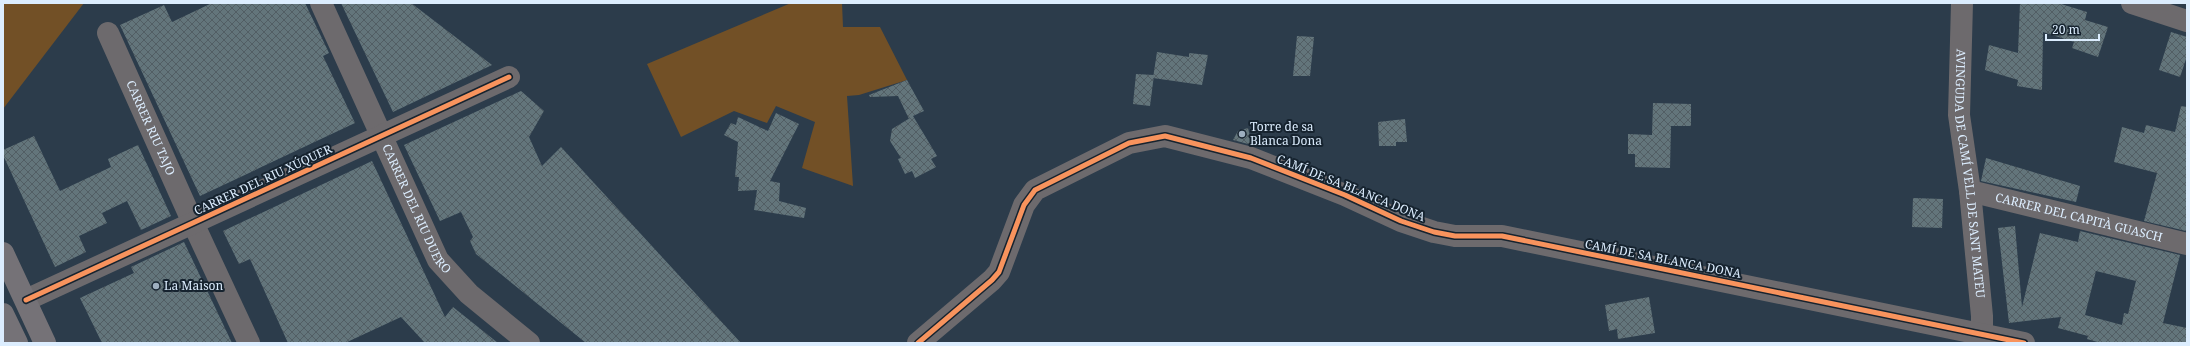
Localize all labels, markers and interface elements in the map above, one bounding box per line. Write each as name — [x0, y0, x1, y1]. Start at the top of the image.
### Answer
scale bar — [2046, 16, 2099, 42]
text: 20 m — [2052, 21, 2080, 38]
street label: AVINGUDA DE CAMÍ VELL DE SANT MATEU — [1951, 49, 1989, 299]
street label: CARRER RIU TAJO — [122, 78, 180, 178]
place label: Torre de sa Blanca Dona — [1250, 118, 1322, 149]
marker: Torre de sa Blanca Dona — [1237, 129, 1247, 139]
street label: CARRER DEL RIU XÚQUER — [191, 140, 335, 219]
street label: CARRER DEL RIU DUERO — [378, 141, 455, 277]
street label: CAMÍ DE SA BLANCA DONA — [1274, 150, 1429, 225]
street label: CARRER DEL CAPITÀ GUASCH — [1994, 188, 2165, 246]
street label: CAMÍ DE SA BLANCA DONA — [1583, 235, 1743, 282]
place label: La Maison — [164, 277, 224, 294]
marker: La Maison — [151, 281, 161, 291]

